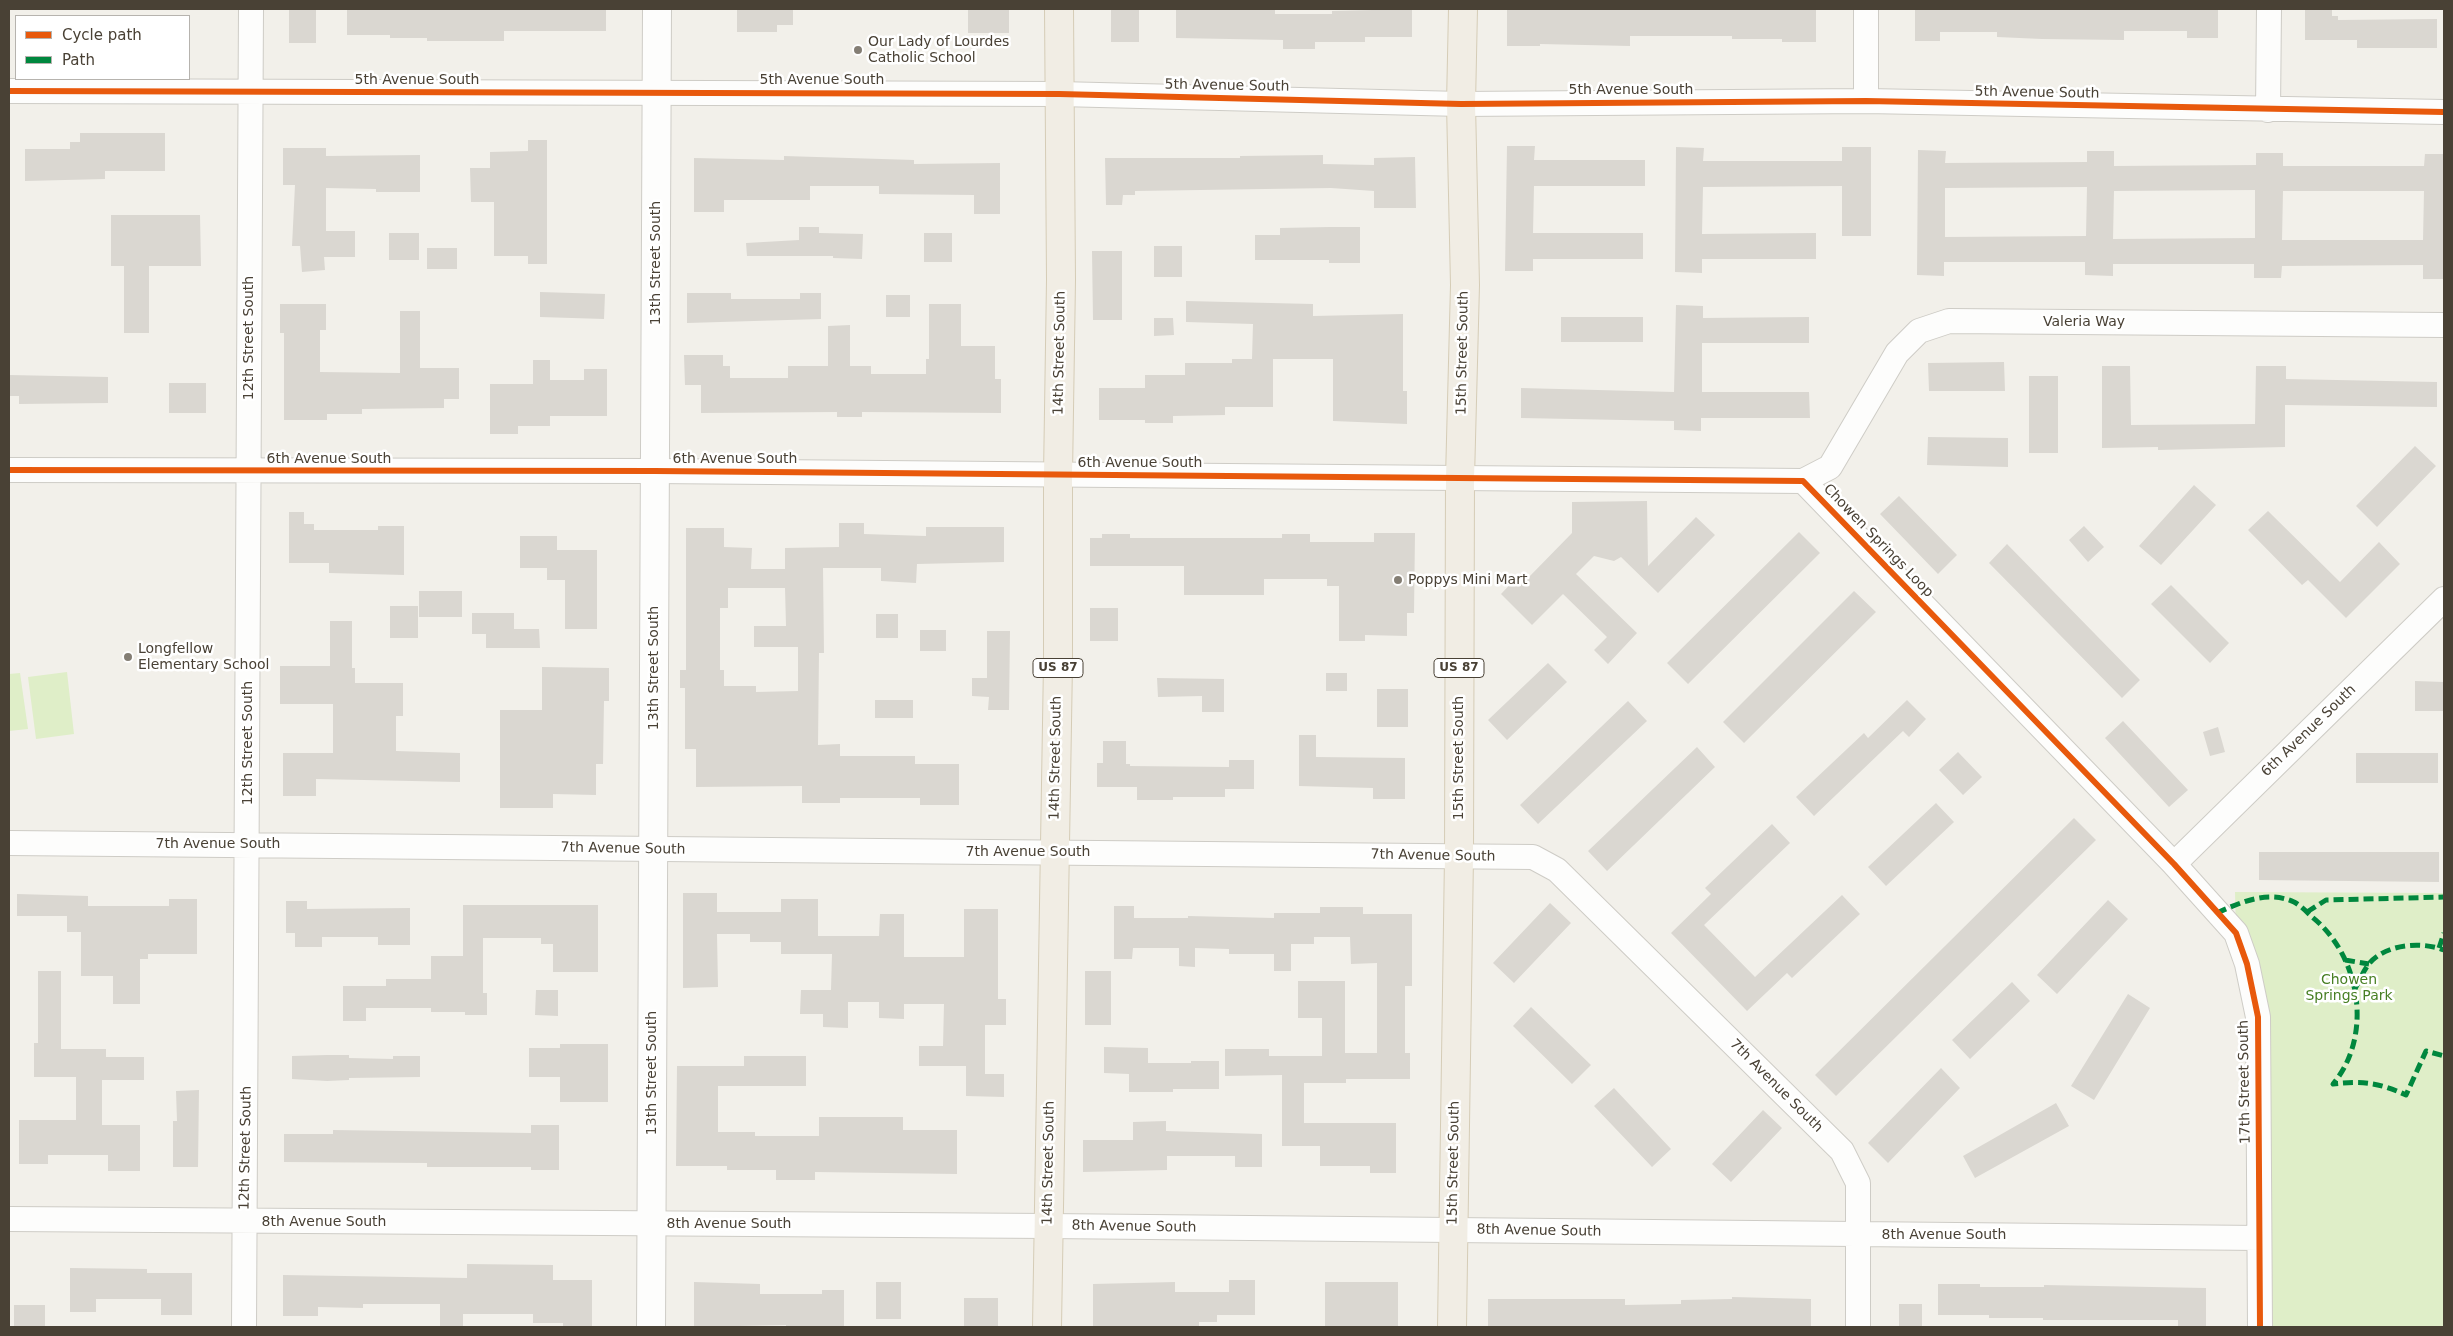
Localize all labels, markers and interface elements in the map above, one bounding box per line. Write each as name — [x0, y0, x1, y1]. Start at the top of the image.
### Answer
legend — [15, 15, 190, 80]
text: Cycle path — [62, 26, 142, 44]
place label: Our Lady of Lourdes Catholic School — [868, 34, 1009, 66]
marker: Our Lady of Lourdes Catholic School — [852, 44, 864, 56]
text: Path — [62, 51, 95, 69]
street label: 5th Avenue South — [355, 72, 479, 88]
street label: 5th Avenue South — [760, 72, 884, 88]
street label: 5th Avenue South — [1164, 77, 1290, 95]
street label: 5th Avenue South — [1569, 82, 1693, 98]
street label: 5th Avenue South — [1974, 84, 2100, 102]
street label: 13th Street South — [648, 201, 664, 325]
street label: 12th Street South — [241, 276, 257, 400]
street label: 14th Street South — [1051, 291, 1069, 415]
street label: 15th Street South — [1454, 291, 1472, 415]
street label: Valeria Way — [2043, 314, 2125, 330]
street label: 6th Avenue South — [267, 451, 391, 467]
street label: 6th Avenue South — [673, 451, 797, 467]
street label: 6th Avenue South — [1078, 455, 1202, 471]
street label: Chowen Springs Loop — [1819, 481, 1937, 601]
place label: Poppys Mini Mart — [1408, 572, 1527, 588]
marker: Poppys Mini Mart — [1392, 574, 1404, 586]
street label: 13th Street South — [646, 606, 662, 730]
place label: Longfellow Elementary School — [138, 641, 270, 674]
marker: Longfellow Elementary School — [122, 651, 134, 663]
road number: US 87 — [1033, 658, 1083, 678]
road number: US 87 — [1434, 658, 1484, 678]
street label: 12th Street South — [240, 681, 256, 805]
street label: 6th Avenue South — [2258, 682, 2360, 780]
street label: 14th Street South — [1047, 696, 1065, 820]
street label: 15th Street South — [1451, 696, 1467, 820]
street label: 7th Avenue South — [156, 836, 280, 852]
street label: 7th Avenue South — [560, 840, 686, 858]
street label: 7th Avenue South — [966, 844, 1090, 860]
street label: 7th Avenue South — [1370, 847, 1496, 865]
park label: Chowen Springs Park — [2305, 972, 2393, 1004]
street label: 13th Street South — [644, 1011, 660, 1135]
street label: 17th Street South — [2236, 1020, 2254, 1144]
street label: 7th Avenue South — [1726, 1036, 1826, 1136]
street label: 12th Street South — [237, 1086, 255, 1210]
street label: 14th Street South — [1040, 1101, 1058, 1225]
street label: 15th Street South — [1445, 1101, 1463, 1225]
street label: 8th Avenue South — [262, 1214, 386, 1230]
street label: 8th Avenue South — [667, 1216, 791, 1232]
street label: 8th Avenue South — [1071, 1218, 1197, 1236]
street label: 8th Avenue South — [1476, 1222, 1602, 1240]
street label: 8th Avenue South — [1882, 1227, 2006, 1243]

